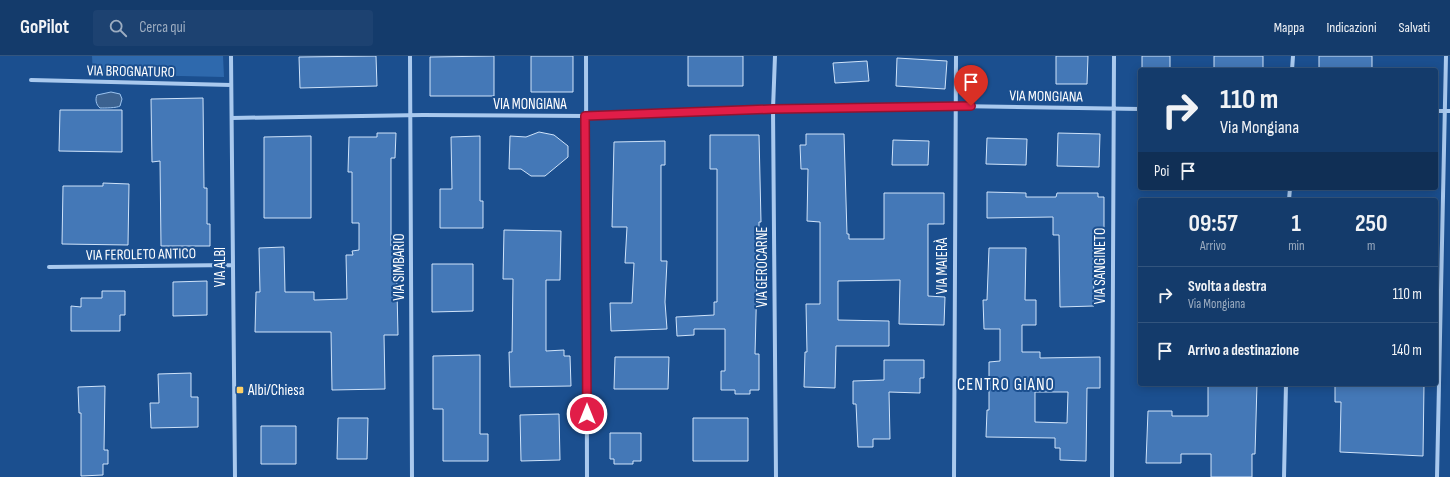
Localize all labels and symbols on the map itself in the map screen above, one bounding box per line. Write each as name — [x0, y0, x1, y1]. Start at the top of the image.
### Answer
street label: VIA BROGNATURO — [87, 61, 175, 82]
pin — [954, 65, 988, 106]
street label: VIA MONGIANA — [1009, 86, 1084, 107]
street label: VIA MONGIANA — [493, 95, 567, 114]
street label: VIA GEROCARNE — [753, 227, 772, 307]
street label: VIA SANGINETO — [1091, 228, 1110, 304]
street label: VIA SIMBARIO — [390, 233, 409, 301]
street label: VIA MAIERÀ — [933, 237, 952, 294]
street label: VIA FEROLETO ANTICO — [86, 244, 196, 265]
street label: VIA ALBI — [211, 247, 230, 287]
district label: CENTRO GIANO — [957, 375, 1055, 395]
place label: Albi/Chiesa — [247, 381, 305, 400]
marker: Albi/Chiesa — [235, 385, 245, 395]
position arrow — [566, 393, 608, 435]

